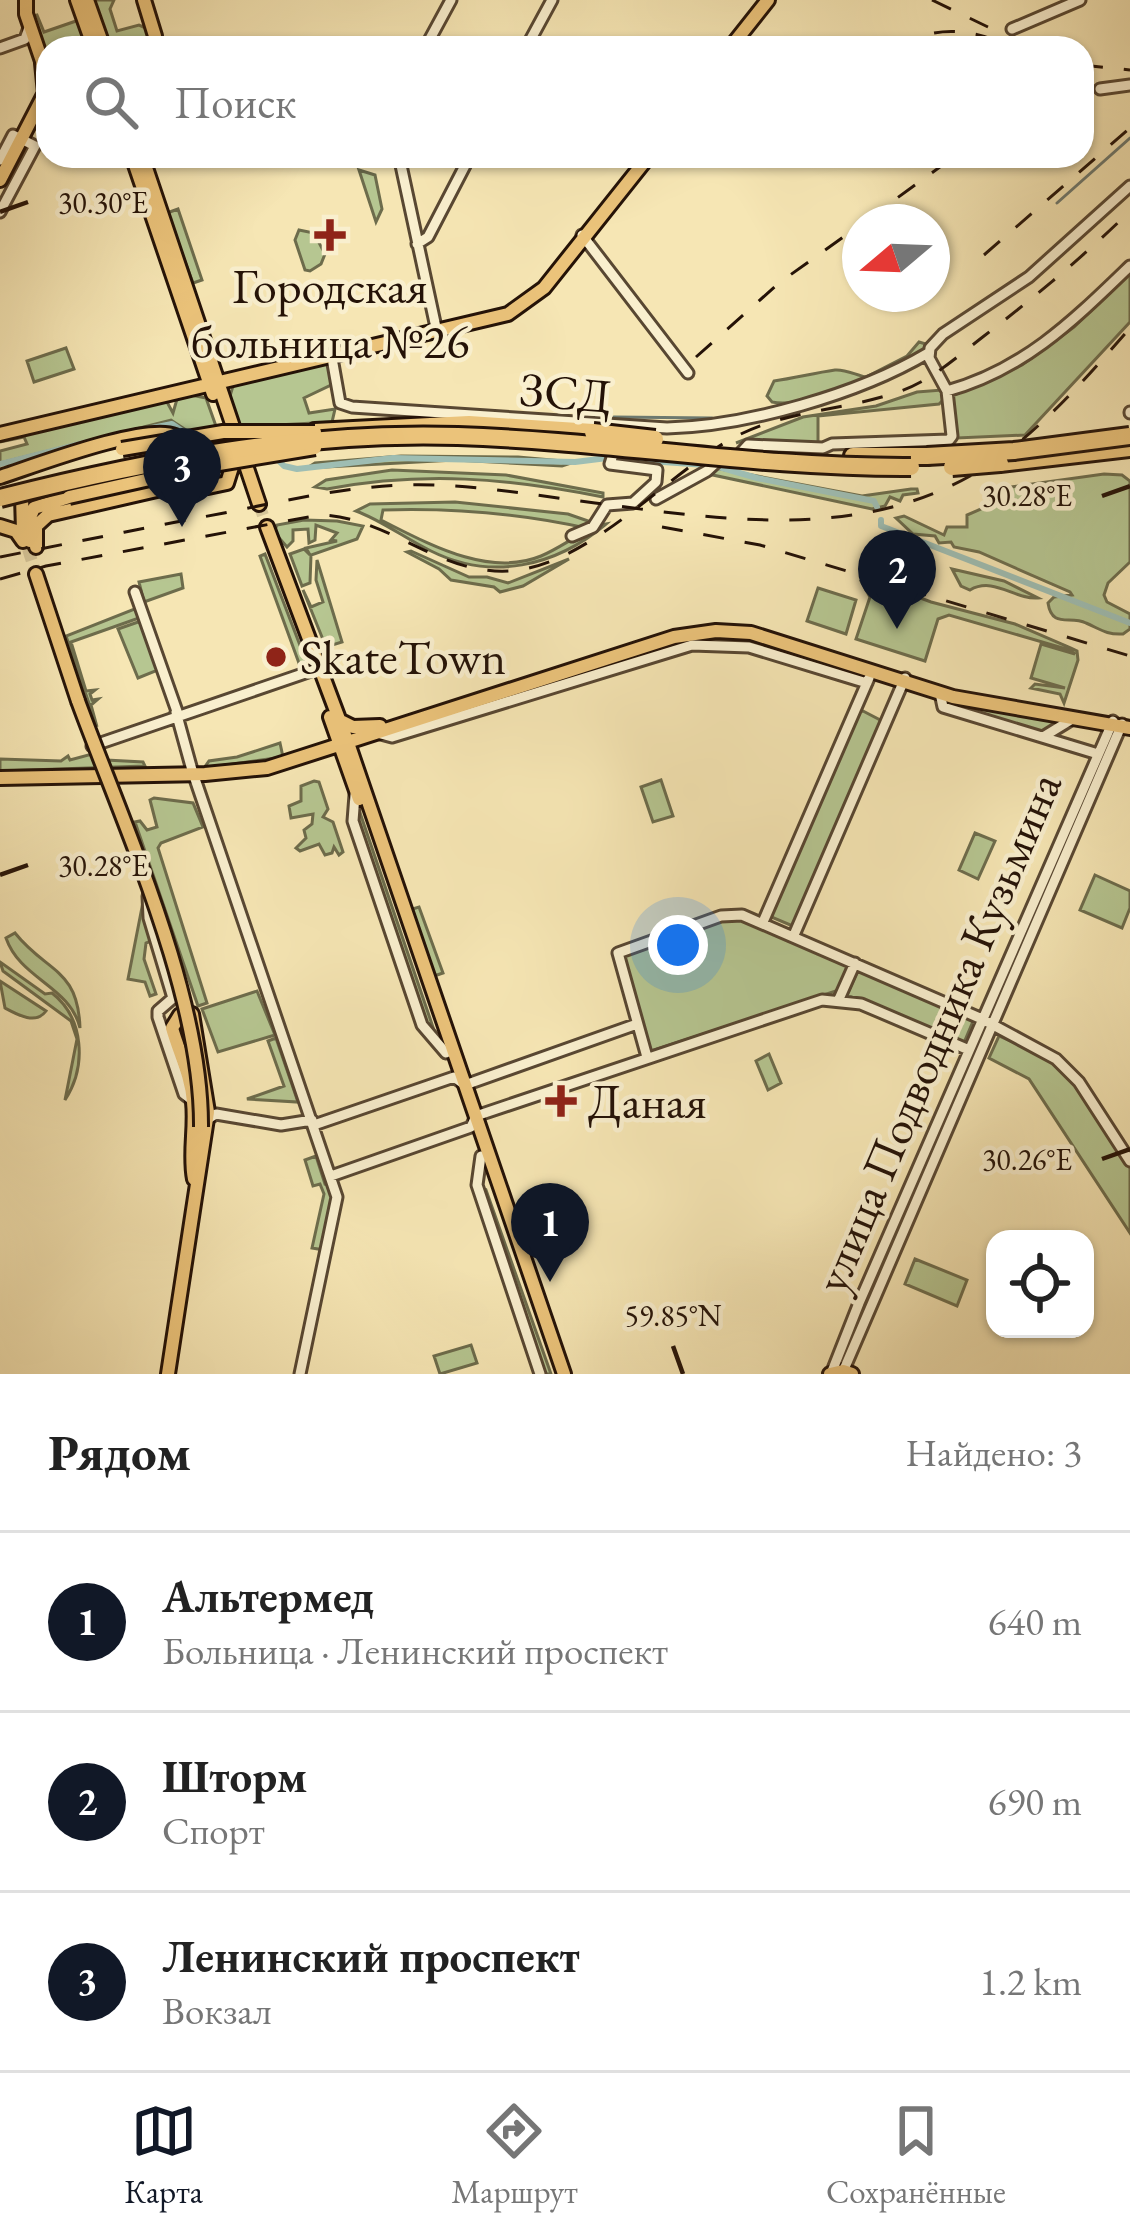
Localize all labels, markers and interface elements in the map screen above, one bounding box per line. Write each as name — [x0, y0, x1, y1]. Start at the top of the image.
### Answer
search box — [36, 36, 1094, 168]
icon: search — [78, 69, 144, 135]
text: Поиск — [174, 73, 296, 131]
text: 30.30°E — [58, 183, 148, 222]
north arrow — [842, 204, 950, 312]
marker: Городская больница №26 — [314, 219, 346, 251]
place label: Городская больница №26 — [191, 255, 469, 372]
street label: ЗСД — [517, 357, 615, 427]
pin: 3 — [143, 428, 221, 527]
text: 30.28°E — [982, 476, 1072, 515]
pin: 2 — [858, 530, 936, 629]
place label: SkateTown — [300, 626, 506, 688]
marker: SkateTown — [263, 644, 289, 670]
street label: улица Подводника Кузьмина — [799, 762, 1075, 1302]
text: 30.28°E — [58, 846, 148, 885]
your location — [648, 915, 708, 975]
place label: Даная — [588, 1070, 707, 1132]
marker: Даная — [545, 1085, 577, 1117]
text: 30.26°E — [982, 1140, 1072, 1179]
pin: 1 — [511, 1183, 589, 1282]
map controls — [986, 1230, 1094, 1338]
button: locate — [986, 1230, 1094, 1338]
text: 59.85°N — [625, 1296, 722, 1335]
text: Рядом — [48, 1419, 191, 1485]
text: Найдено: 3 — [905, 1427, 1082, 1478]
text: Альтермед — [162, 1567, 374, 1625]
text: 1 — [77, 1596, 97, 1647]
text: 640 m — [988, 1596, 1082, 1647]
text: Больница · Ленинский проспект — [162, 1625, 668, 1676]
text: Шторм — [162, 1747, 307, 1805]
text: 2 — [77, 1776, 97, 1827]
text: 690 m — [988, 1776, 1082, 1827]
text: Спорт — [162, 1805, 265, 1856]
text: Ленинский проспект — [162, 1927, 580, 1985]
text: 3 — [77, 1956, 97, 2007]
text: 1.2 km — [979, 1956, 1082, 2007]
text: Вокзал — [162, 1985, 272, 2036]
tab: Карта — [124, 2098, 203, 2213]
tab: Маршрут — [451, 2098, 578, 2213]
tab: Сохранённые — [826, 2098, 1006, 2213]

